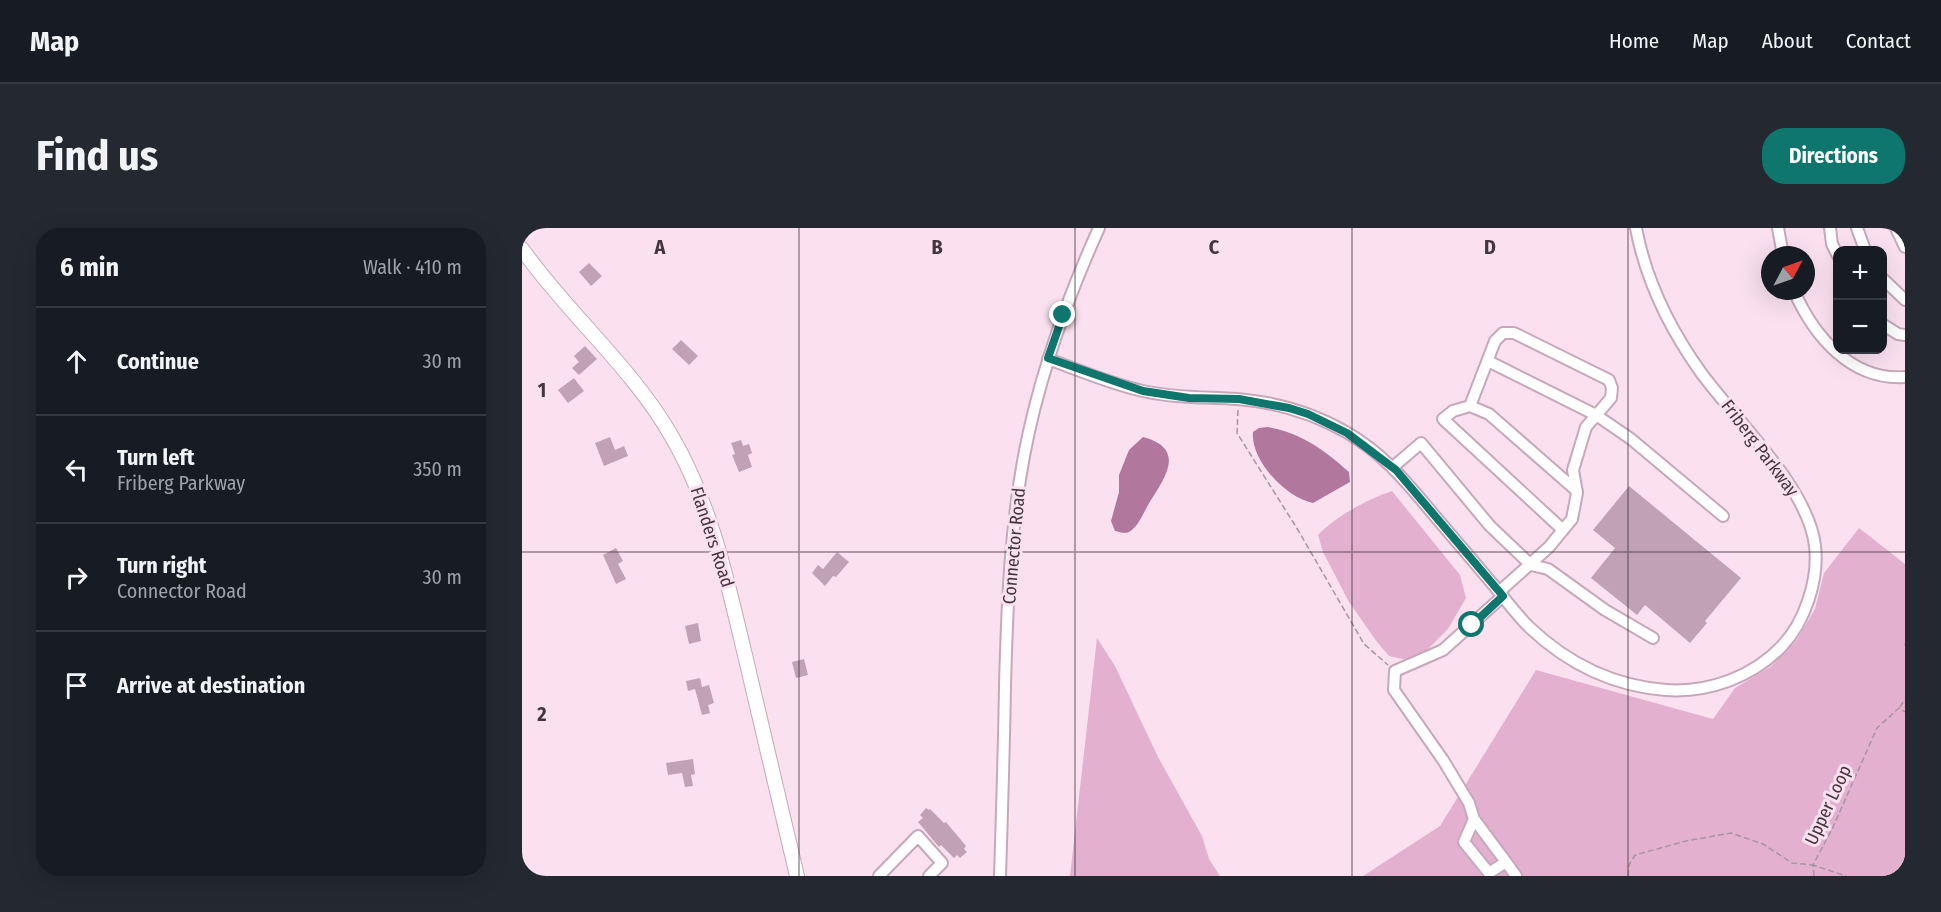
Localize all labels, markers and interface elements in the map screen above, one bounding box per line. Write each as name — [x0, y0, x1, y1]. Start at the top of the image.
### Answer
text: Map — [30, 25, 79, 58]
text: Home — [1609, 28, 1659, 54]
text: Map — [1692, 28, 1729, 54]
text: About — [1762, 28, 1813, 54]
text: Contact — [1846, 28, 1911, 54]
button: Directions — [1762, 128, 1905, 184]
text: Find us — [36, 131, 158, 181]
text: A — [654, 235, 667, 259]
text: B — [931, 235, 943, 259]
text: C — [1209, 235, 1220, 259]
text: D — [1484, 235, 1496, 259]
north arrow — [1761, 246, 1815, 300]
map controls — [1833, 246, 1887, 354]
button: + — [1833, 246, 1887, 300]
text: 6 min — [60, 252, 119, 283]
text: Walk · 410 m — [363, 255, 462, 279]
button: − — [1833, 300, 1887, 354]
route end — [1049, 301, 1075, 327]
icon: ahead — [60, 345, 93, 378]
text: Continue — [117, 348, 199, 375]
text: 30 m — [422, 349, 462, 373]
text: 1 — [538, 378, 546, 402]
street label: Friberg Parkway — [1716, 395, 1804, 501]
text: Turn left — [117, 444, 195, 471]
icon: left — [60, 453, 93, 486]
text: 350 m — [413, 457, 462, 481]
text: Friberg Parkway — [117, 471, 245, 495]
street label: Flanders Road — [685, 484, 739, 590]
street label: Connector Road — [998, 487, 1030, 605]
text: Turn right — [117, 552, 206, 579]
icon: right — [60, 561, 93, 594]
text: 30 m — [422, 565, 462, 589]
text: Connector Road — [117, 579, 247, 603]
route start — [1458, 611, 1484, 637]
icon: arrive — [60, 669, 93, 702]
text: Arrive at destination — [117, 672, 305, 699]
text: 2 — [536, 702, 547, 726]
street label: Upper Loop — [1800, 762, 1856, 848]

